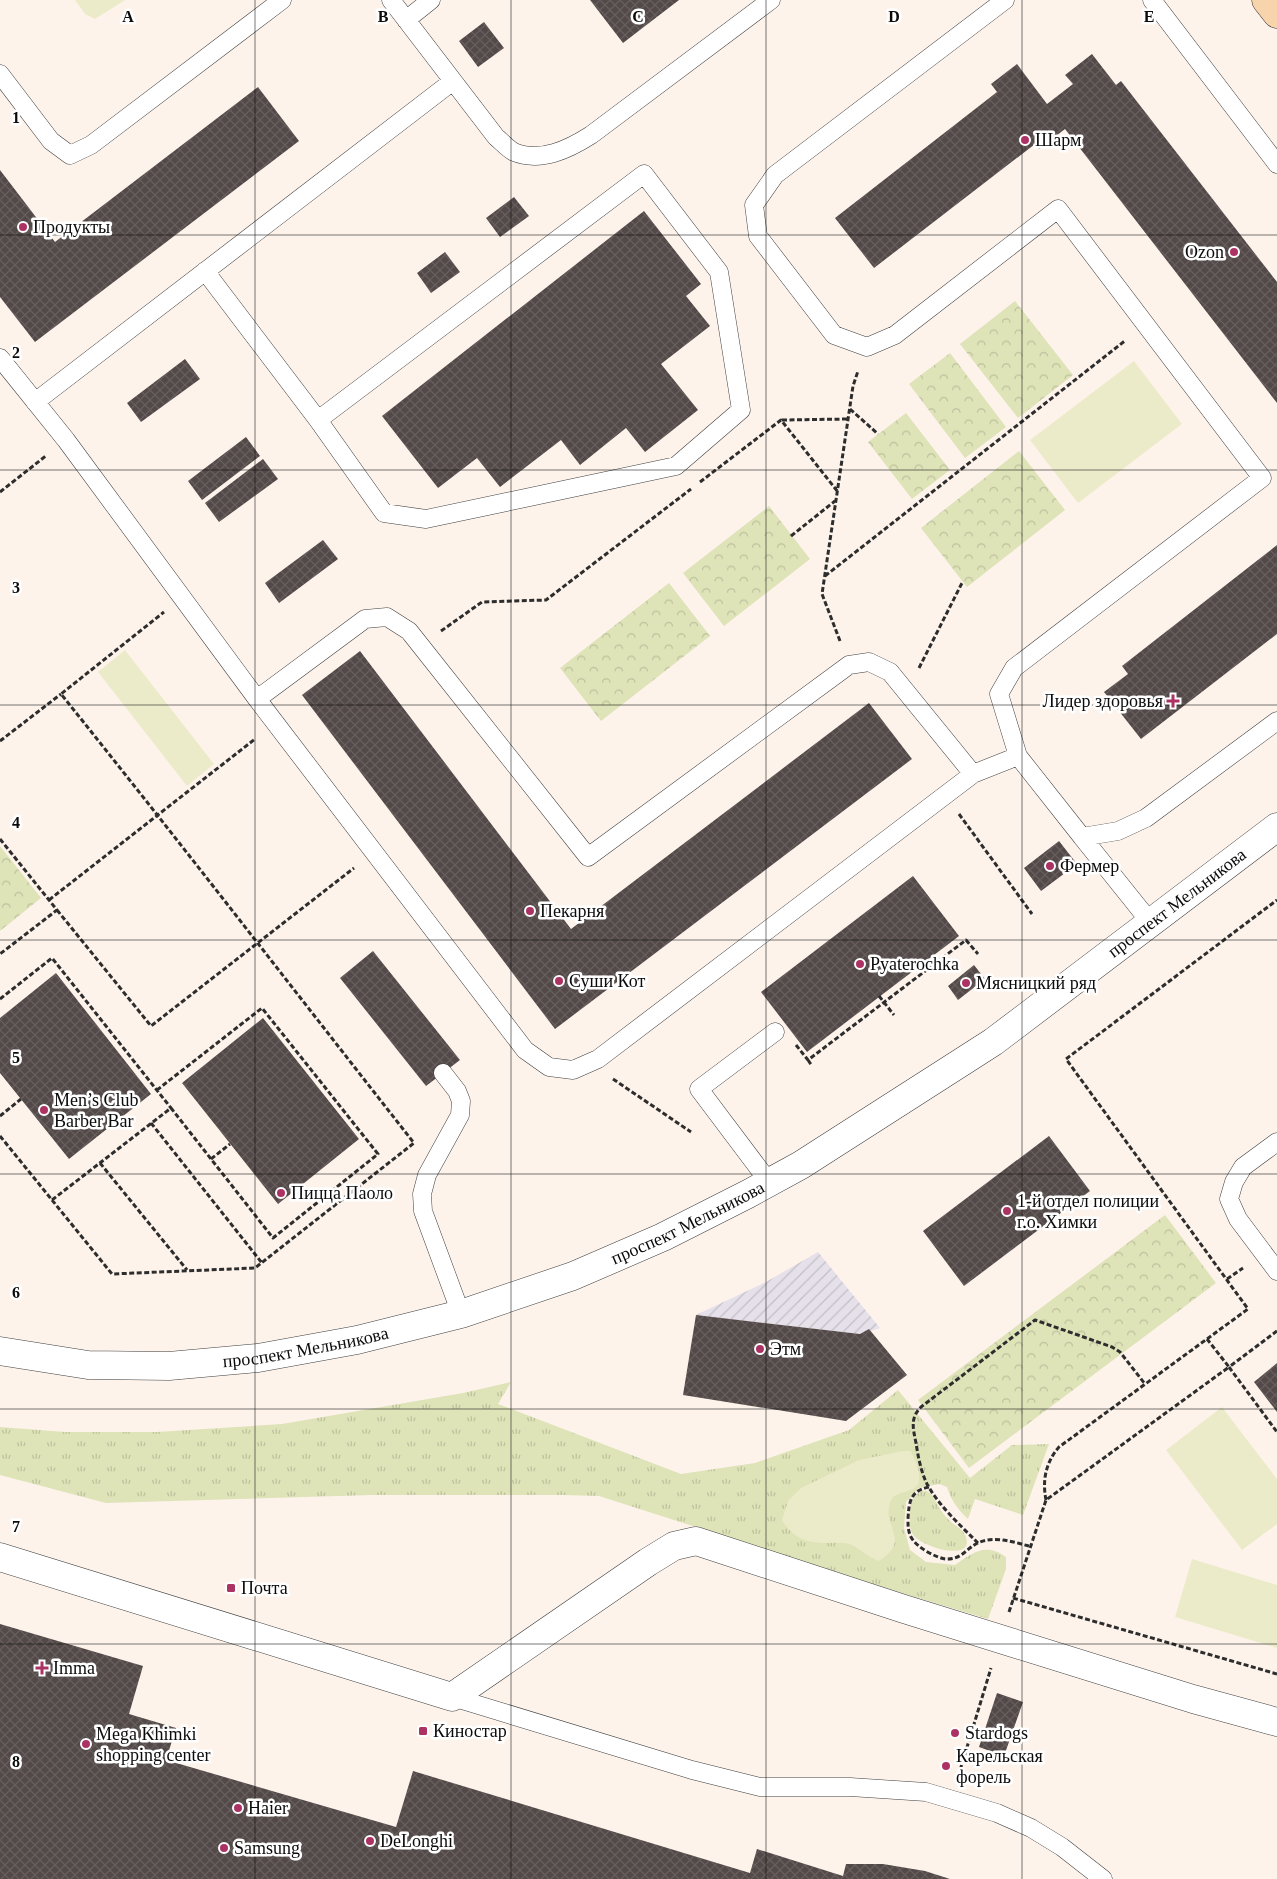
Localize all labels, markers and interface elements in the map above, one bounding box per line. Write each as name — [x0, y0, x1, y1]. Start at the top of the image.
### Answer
text: A — [122, 8, 134, 25]
text: B — [378, 8, 389, 25]
text: C — [632, 8, 644, 25]
text: D — [888, 8, 900, 25]
text: E — [1144, 8, 1154, 25]
text: 1 — [12, 109, 20, 126]
place label: Шарм — [1035, 130, 1081, 150]
marker: Шарм — [1019, 134, 1031, 146]
place label: Продукты — [33, 217, 110, 237]
marker: Продукты — [17, 221, 29, 233]
place label: Ozon — [1185, 242, 1224, 262]
marker: Ozon — [1228, 246, 1240, 258]
text: 2 — [12, 344, 20, 361]
text: 3 — [12, 579, 20, 596]
place label: Лидер здоровья — [1043, 691, 1163, 711]
marker: Лидер здоровья — [1167, 695, 1179, 707]
text: 4 — [12, 814, 20, 831]
street label: проспект Мельникова — [1104, 844, 1250, 961]
place label: Фермер — [1060, 856, 1119, 876]
marker: Фермер — [1044, 860, 1056, 872]
place label: Пекарня — [540, 901, 604, 921]
marker: Пекарня — [524, 905, 536, 917]
place label: Pyaterochka — [870, 954, 959, 974]
marker: Pyaterochka — [854, 958, 866, 970]
place label: Суши Кот — [569, 971, 645, 991]
place label: Мясницкий ряд — [976, 973, 1096, 993]
marker: Суши Кот — [553, 975, 565, 987]
marker: Мясницкий ряд — [960, 977, 972, 989]
text: 5 — [12, 1049, 20, 1066]
place label: Men’s Club Barber Bar — [54, 1090, 139, 1131]
marker: Men’s Club Barber Bar — [38, 1104, 50, 1116]
street label: проспект Мельникова — [608, 1177, 768, 1268]
place label: Пицца Паоло — [291, 1183, 393, 1203]
marker: Пицца Паоло — [275, 1187, 287, 1199]
place label: 1-й отдел полиции г.о. Химки — [1017, 1191, 1159, 1232]
marker: 1-й отдел полиции г.о. Химки — [1001, 1205, 1013, 1217]
text: 6 — [12, 1284, 20, 1301]
street label: проспект Мельникова — [222, 1323, 390, 1371]
place label: Этм — [770, 1339, 801, 1359]
marker: Этм — [754, 1343, 766, 1355]
text: 7 — [12, 1518, 20, 1535]
place label: Почта — [241, 1578, 288, 1598]
marker: Почта — [225, 1582, 237, 1594]
place label: Imma — [53, 1658, 95, 1678]
marker: Imma — [35, 1661, 49, 1675]
place label: Киностар — [433, 1721, 507, 1741]
place label: Stardogs — [965, 1723, 1028, 1743]
place label: Mega Khimki shopping center — [96, 1724, 210, 1765]
marker: Киностар — [417, 1725, 429, 1737]
marker: Stardogs — [949, 1727, 961, 1739]
marker: Mega Khimki shopping center — [80, 1738, 92, 1750]
place label: Карельская форель — [956, 1746, 1043, 1787]
text: 8 — [12, 1753, 20, 1770]
marker: Карельская форель — [940, 1760, 952, 1772]
place label: Haier — [248, 1798, 288, 1818]
marker: Haier — [232, 1802, 244, 1814]
place label: DeLonghi — [380, 1831, 453, 1851]
marker: DeLonghi — [364, 1835, 376, 1847]
place label: Samsung — [234, 1838, 300, 1858]
marker: Samsung — [218, 1842, 230, 1854]

